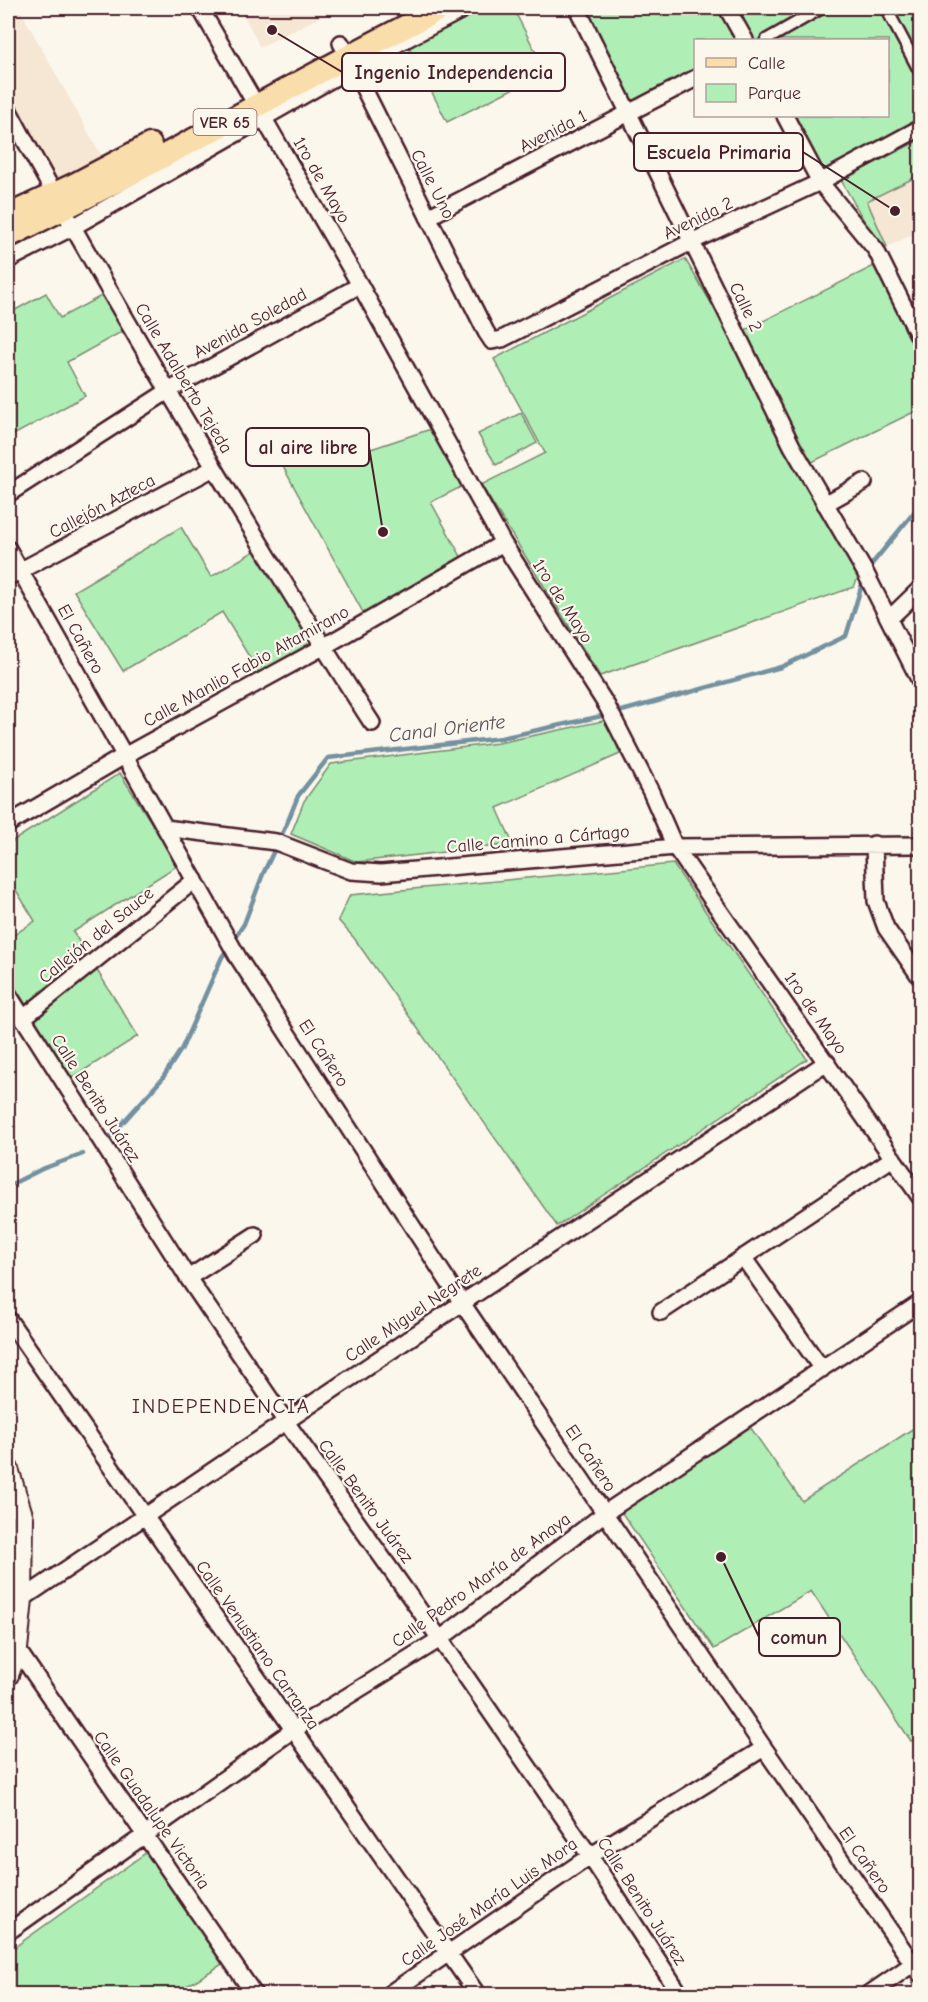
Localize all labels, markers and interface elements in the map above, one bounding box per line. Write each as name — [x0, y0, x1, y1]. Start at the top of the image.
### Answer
legend — [694, 39, 889, 117]
callout: Ingenio Independencia — [342, 53, 565, 91]
text: Calle — [748, 53, 785, 74]
text: Ingenio Independencia — [355, 61, 553, 84]
text: Parque — [748, 83, 801, 104]
street label: Avenida 1 — [516, 106, 590, 157]
road number: VER 65 — [194, 109, 256, 135]
callout: Escuela Primaria — [634, 133, 803, 171]
street label: 1ro de Mayo — [289, 134, 355, 227]
text: Escuela Primaria — [646, 141, 792, 164]
street label: Calle Uno — [406, 146, 459, 222]
street label: Avenida 2 — [660, 193, 736, 244]
street label: Calle 2 — [725, 279, 767, 335]
street label: Avenida Soledad — [190, 284, 311, 363]
street label: Calle Adalberto Tejeda — [130, 299, 237, 457]
callout: al aire libre — [246, 428, 369, 466]
text: al aire libre — [259, 436, 358, 459]
street label: Callejón Azteca — [46, 470, 159, 543]
street label: 1ro de Mayo — [528, 555, 597, 647]
street label: El Cañero — [53, 601, 108, 678]
street label: Calle Manlio Fabio Altamirano — [140, 601, 353, 732]
water label: Canal Oriente — [388, 710, 507, 747]
street label: Calle Camino a Cártago — [446, 821, 631, 858]
street label: Callejón del Sauce — [35, 883, 158, 988]
street label: 1ro de Mayo — [780, 968, 852, 1059]
street label: El Cañero — [294, 1015, 353, 1091]
street label: Calle Benito Juárez — [46, 1030, 145, 1166]
street label: Calle Miguel Negrete — [341, 1260, 485, 1367]
district label: INDEPENDENCIA — [132, 1394, 310, 1418]
street label: El Cañero — [560, 1421, 621, 1496]
street label: Calle Benito Juárez — [314, 1435, 418, 1567]
street label: Calle Pedro María de Anaya — [388, 1508, 575, 1652]
street label: Calle Venustiano Carranza — [191, 1557, 324, 1734]
callout: comun — [759, 1618, 840, 1656]
text: comun — [771, 1626, 827, 1649]
street label: Calle Guadalupe Victoria — [89, 1727, 214, 1893]
street label: El Cañero — [834, 1823, 895, 1898]
street label: Calle José María Luis Mora — [397, 1833, 582, 1971]
street label: Calle Benito Juárez — [592, 1833, 691, 1969]

